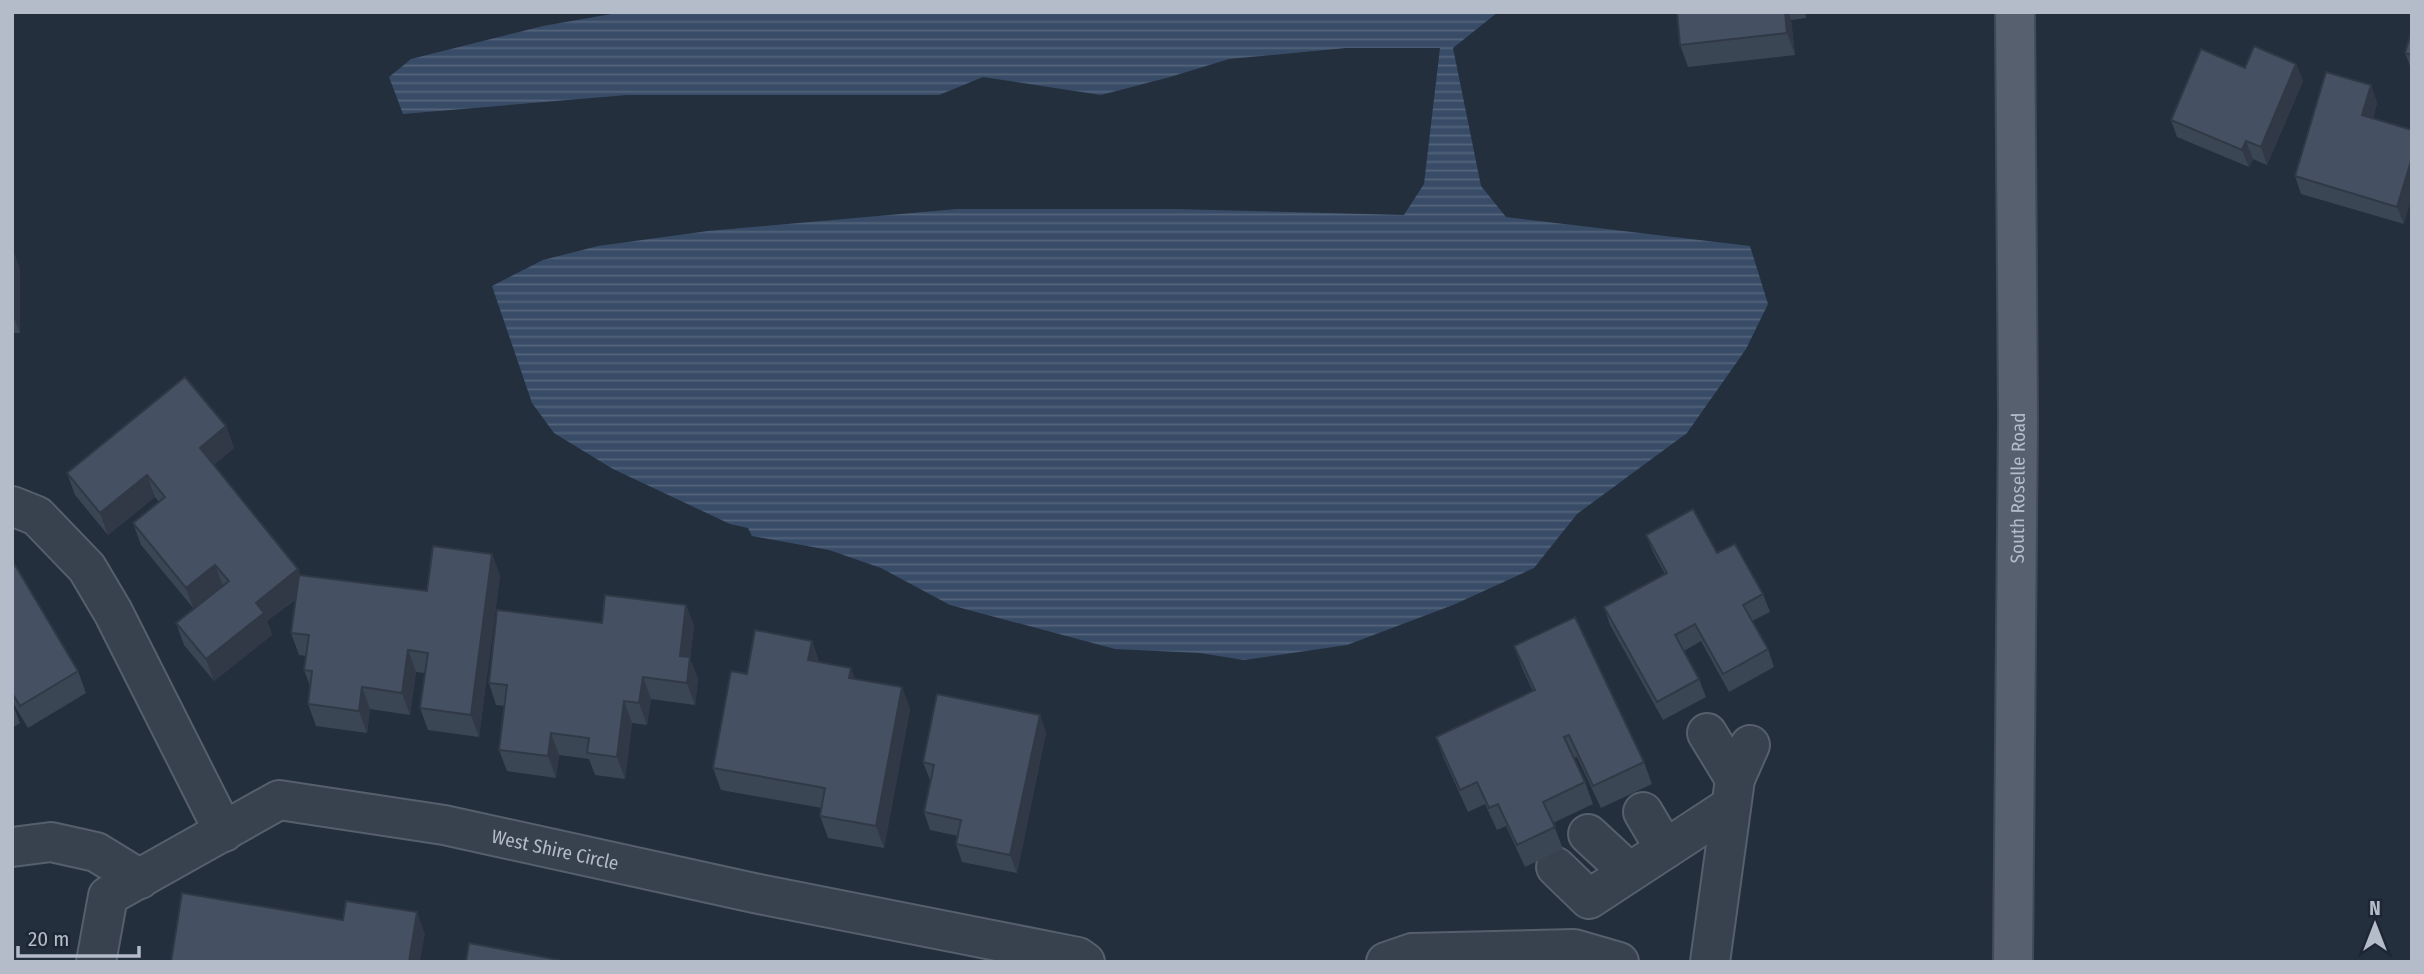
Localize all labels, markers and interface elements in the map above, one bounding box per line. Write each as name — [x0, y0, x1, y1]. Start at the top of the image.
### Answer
street label: South Roselle Road — [2005, 412, 2030, 564]
street label: West Shire Circle — [490, 824, 621, 875]
north arrow — [2340, 890, 2410, 960]
text: N — [2369, 897, 2381, 920]
scale bar — [18, 914, 138, 958]
text: 20 m — [28, 926, 69, 952]

